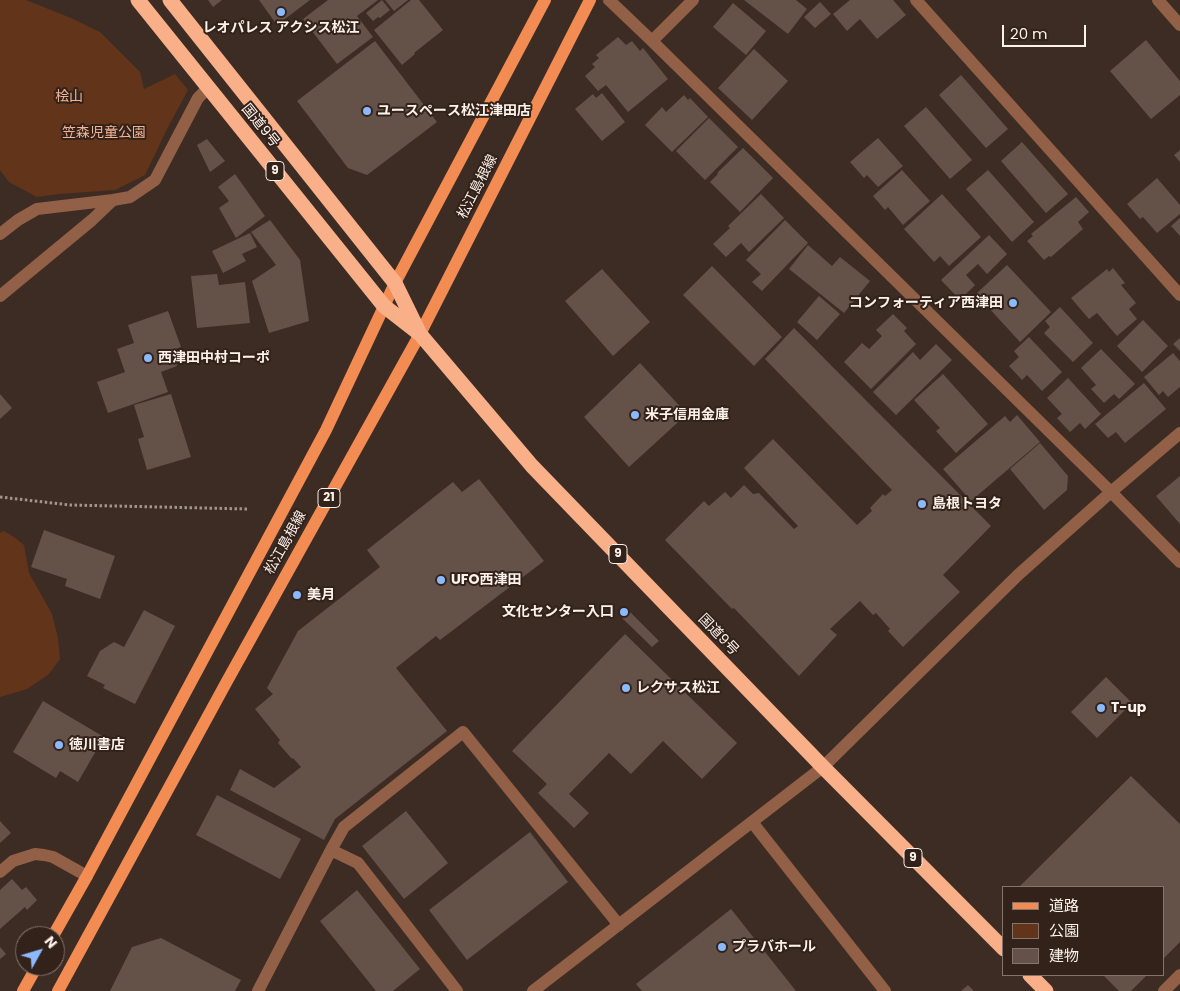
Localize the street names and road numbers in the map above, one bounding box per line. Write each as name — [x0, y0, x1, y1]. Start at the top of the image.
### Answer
street label: 国道9号 — [237, 101, 283, 151]
street label: 松江島根線 — [455, 152, 501, 222]
road number: 9 — [266, 162, 284, 180]
road number: 21 — [318, 488, 340, 508]
street label: 松江島根線 — [262, 508, 310, 578]
road number: 9 — [609, 544, 627, 564]
street label: 国道9号 — [694, 611, 742, 659]
road number: 9 — [904, 848, 922, 868]

